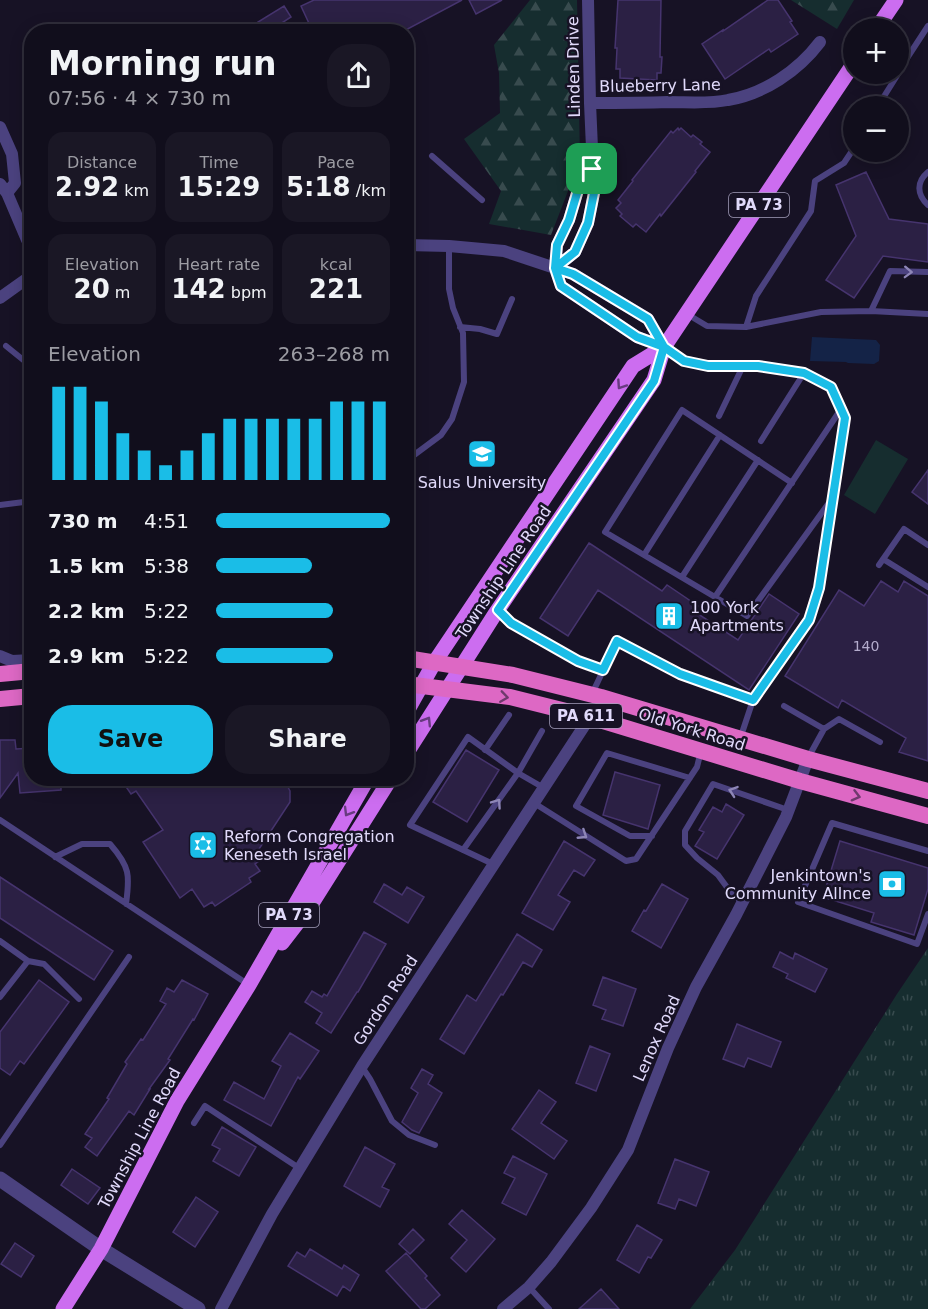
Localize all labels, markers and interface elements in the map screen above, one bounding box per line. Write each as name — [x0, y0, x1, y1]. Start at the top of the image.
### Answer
street label: Linden Drive — [563, 16, 584, 118]
map controls — [843, 18, 909, 162]
button: + — [843, 18, 909, 84]
text: Morning run — [48, 44, 276, 83]
button: share — [327, 44, 390, 107]
street label: Blueberry Lane — [599, 75, 721, 96]
text: 07:56 · 4 × 730 m — [48, 86, 231, 110]
button: − — [843, 96, 909, 162]
pin — [566, 143, 617, 194]
icon: arrive — [575, 152, 608, 185]
text: Distance — [67, 153, 137, 172]
text: Time — [199, 153, 239, 172]
text: Pace — [317, 153, 355, 172]
text: 2.92 — [55, 172, 119, 202]
text: 15:29 — [178, 172, 260, 202]
text: 5:18 — [286, 172, 351, 202]
text: km — [119, 181, 149, 200]
text: /km — [351, 181, 386, 200]
road number: PA 73 — [729, 193, 789, 217]
text: Elevation — [65, 255, 139, 274]
text: Heart rate — [178, 255, 260, 274]
text: kcal — [320, 255, 352, 274]
one-way arrow — [904, 265, 913, 278]
text: 20 — [74, 274, 110, 304]
text: 142 — [171, 274, 226, 304]
text: 221 — [309, 274, 363, 304]
text: m — [110, 283, 130, 302]
text: bpm — [226, 283, 267, 302]
text: Elevation — [48, 342, 141, 366]
text: 263–268 m — [278, 342, 390, 366]
one-way arrow — [617, 378, 628, 389]
school or university icon: Salus University — [466, 438, 498, 470]
place label: Salus University — [418, 473, 546, 492]
street label: Township Line Road — [451, 502, 555, 643]
text: 730 m — [48, 509, 118, 533]
text: 4:51 — [144, 509, 189, 533]
text: 1.5 km — [48, 554, 125, 578]
text: 5:38 — [144, 554, 189, 578]
place label: 100 York Apartments — [690, 598, 784, 635]
text: 2.2 km — [48, 599, 125, 623]
text: 5:22 — [144, 599, 189, 623]
building icon: 100 York Apartments — [653, 600, 685, 632]
house number: 140 — [853, 638, 879, 654]
text: 2.9 km — [48, 644, 125, 668]
text: 5:22 — [144, 644, 189, 668]
one-way arrow — [500, 690, 509, 702]
road number: PA 611 — [550, 704, 622, 728]
street label: Old York Road — [636, 704, 748, 755]
button: Save — [48, 705, 213, 774]
button: Share — [225, 705, 390, 774]
one-way arrow — [419, 717, 430, 728]
one-way arrow — [728, 785, 739, 798]
one-way arrow — [850, 789, 861, 801]
one-way arrow — [490, 798, 501, 809]
one-way arrow — [344, 806, 355, 816]
place label: Reform Congregation Keneseth Israel — [224, 827, 395, 864]
one-way arrow — [577, 827, 587, 839]
synagogue icon: Reform Congregation Keneseth Israel — [187, 829, 219, 861]
place label: Jenkintown's Community Allnce — [725, 866, 871, 903]
bank icon: Jenkintown's Community Allnce — [876, 868, 908, 900]
road number: PA 73 — [259, 903, 319, 927]
street label: Gordon Road — [349, 952, 422, 1049]
street label: Lenox Road — [629, 992, 684, 1084]
street label: Township Line Road — [94, 1065, 185, 1213]

